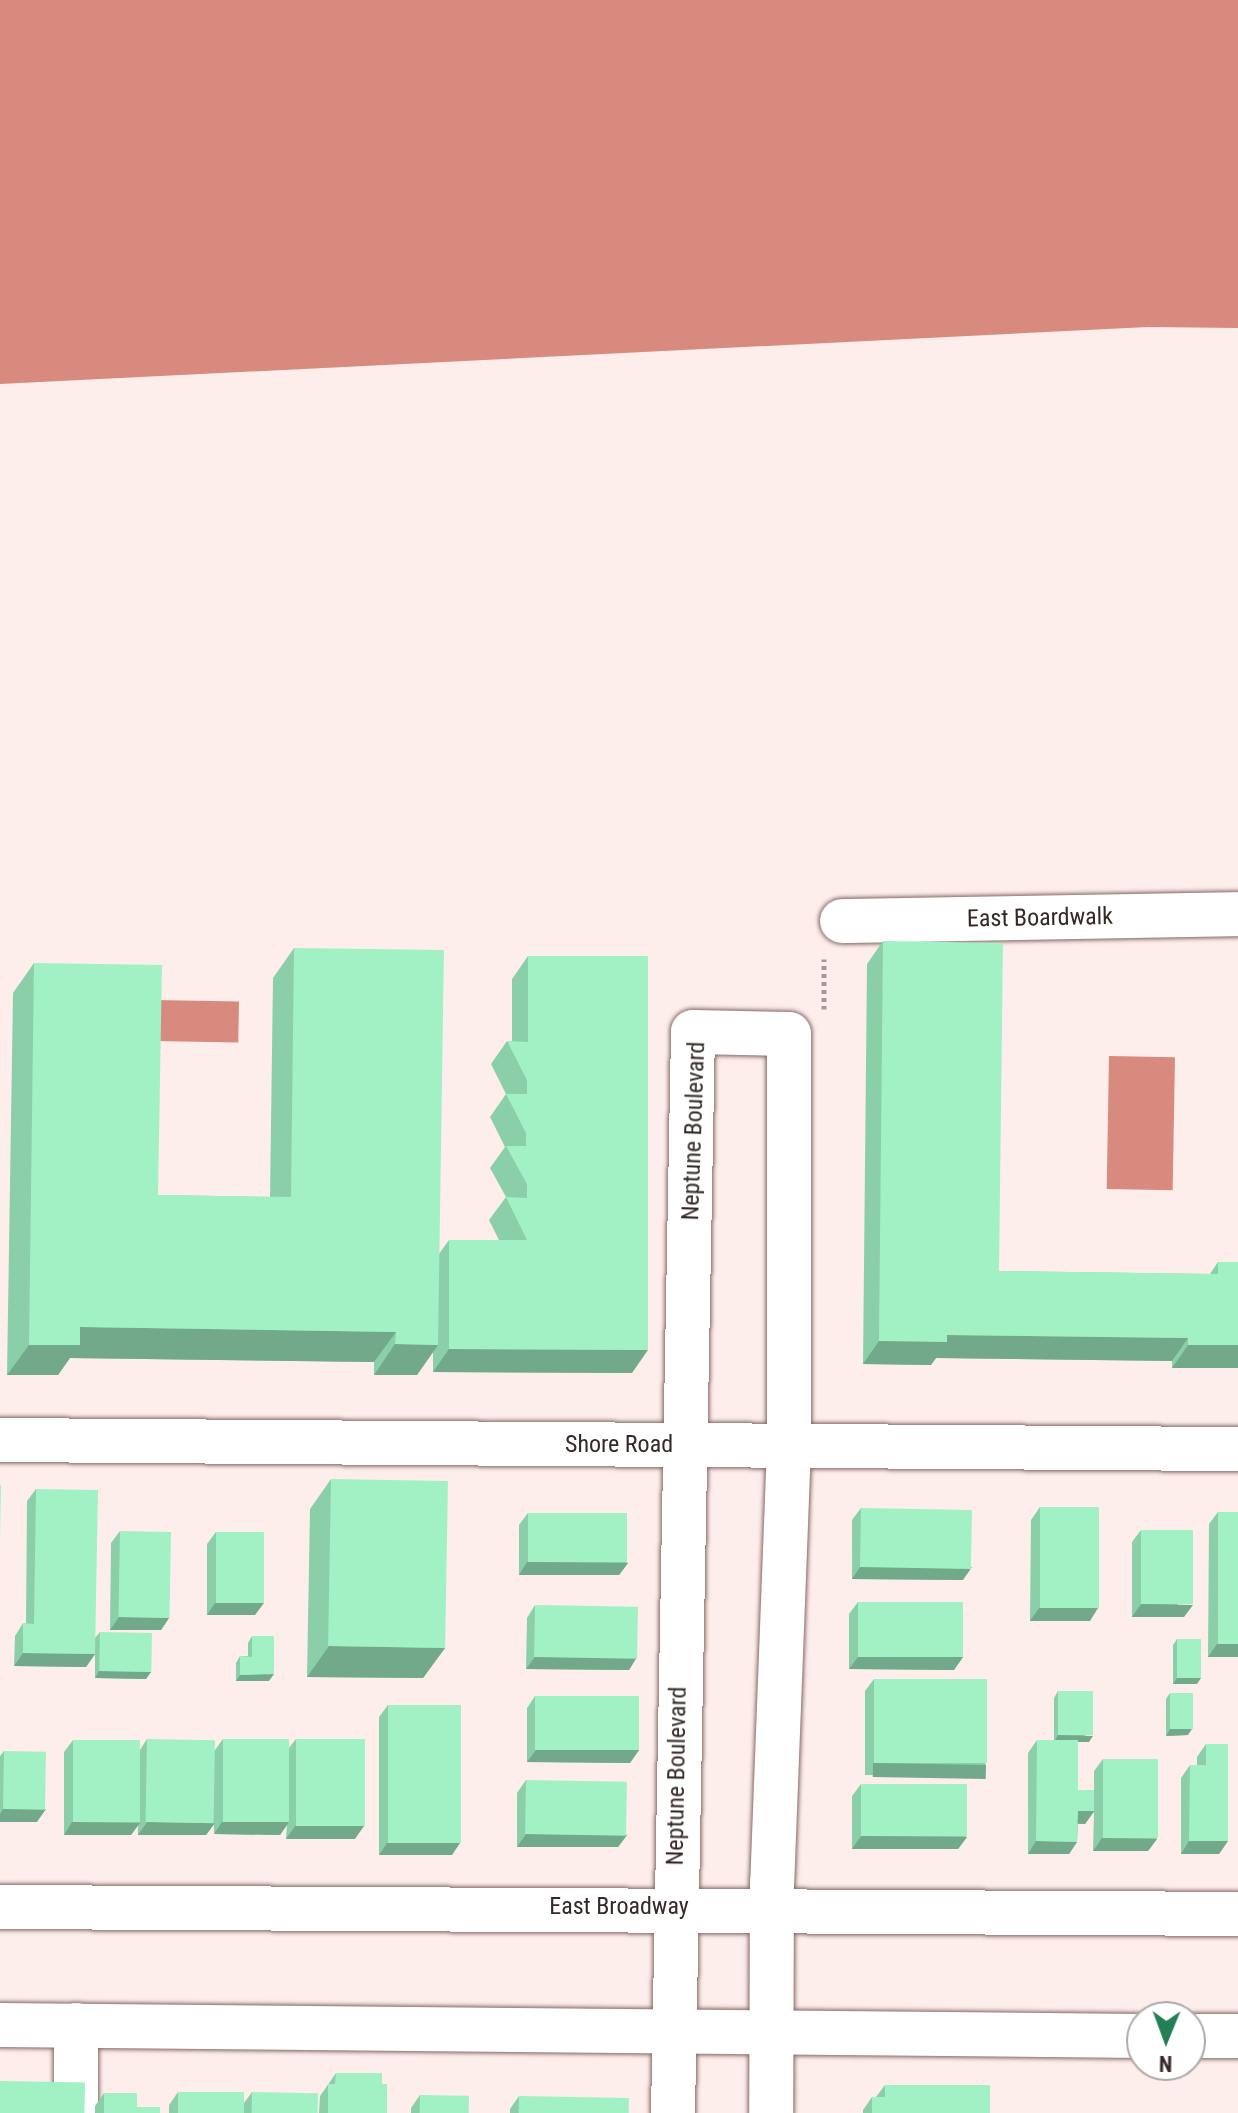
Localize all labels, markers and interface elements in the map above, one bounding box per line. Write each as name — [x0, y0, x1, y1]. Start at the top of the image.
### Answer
street label: East Boardwalk — [967, 902, 1113, 934]
street label: Neptune Boulevard — [676, 1041, 712, 1221]
street label: Shore Road — [565, 1431, 673, 1459]
street label: Neptune Boulevard — [661, 1686, 693, 1866]
street label: East Broadway — [549, 1893, 689, 1921]
north arrow — [1126, 2001, 1206, 2081]
text: N — [1159, 2051, 1173, 2076]

